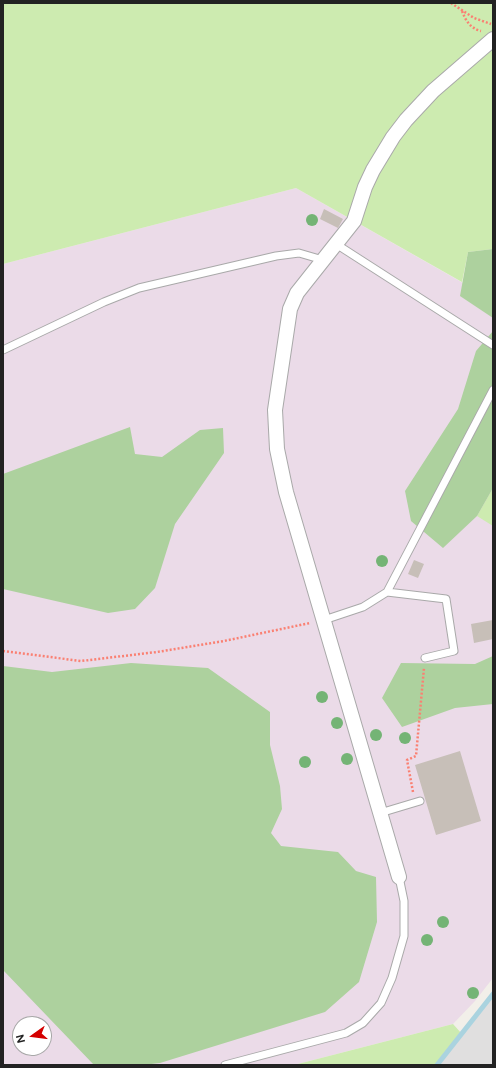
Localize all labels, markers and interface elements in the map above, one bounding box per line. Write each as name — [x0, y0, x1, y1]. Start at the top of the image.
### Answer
north arrow — [12, 1016, 52, 1056]
text: N — [14, 1033, 28, 1044]

